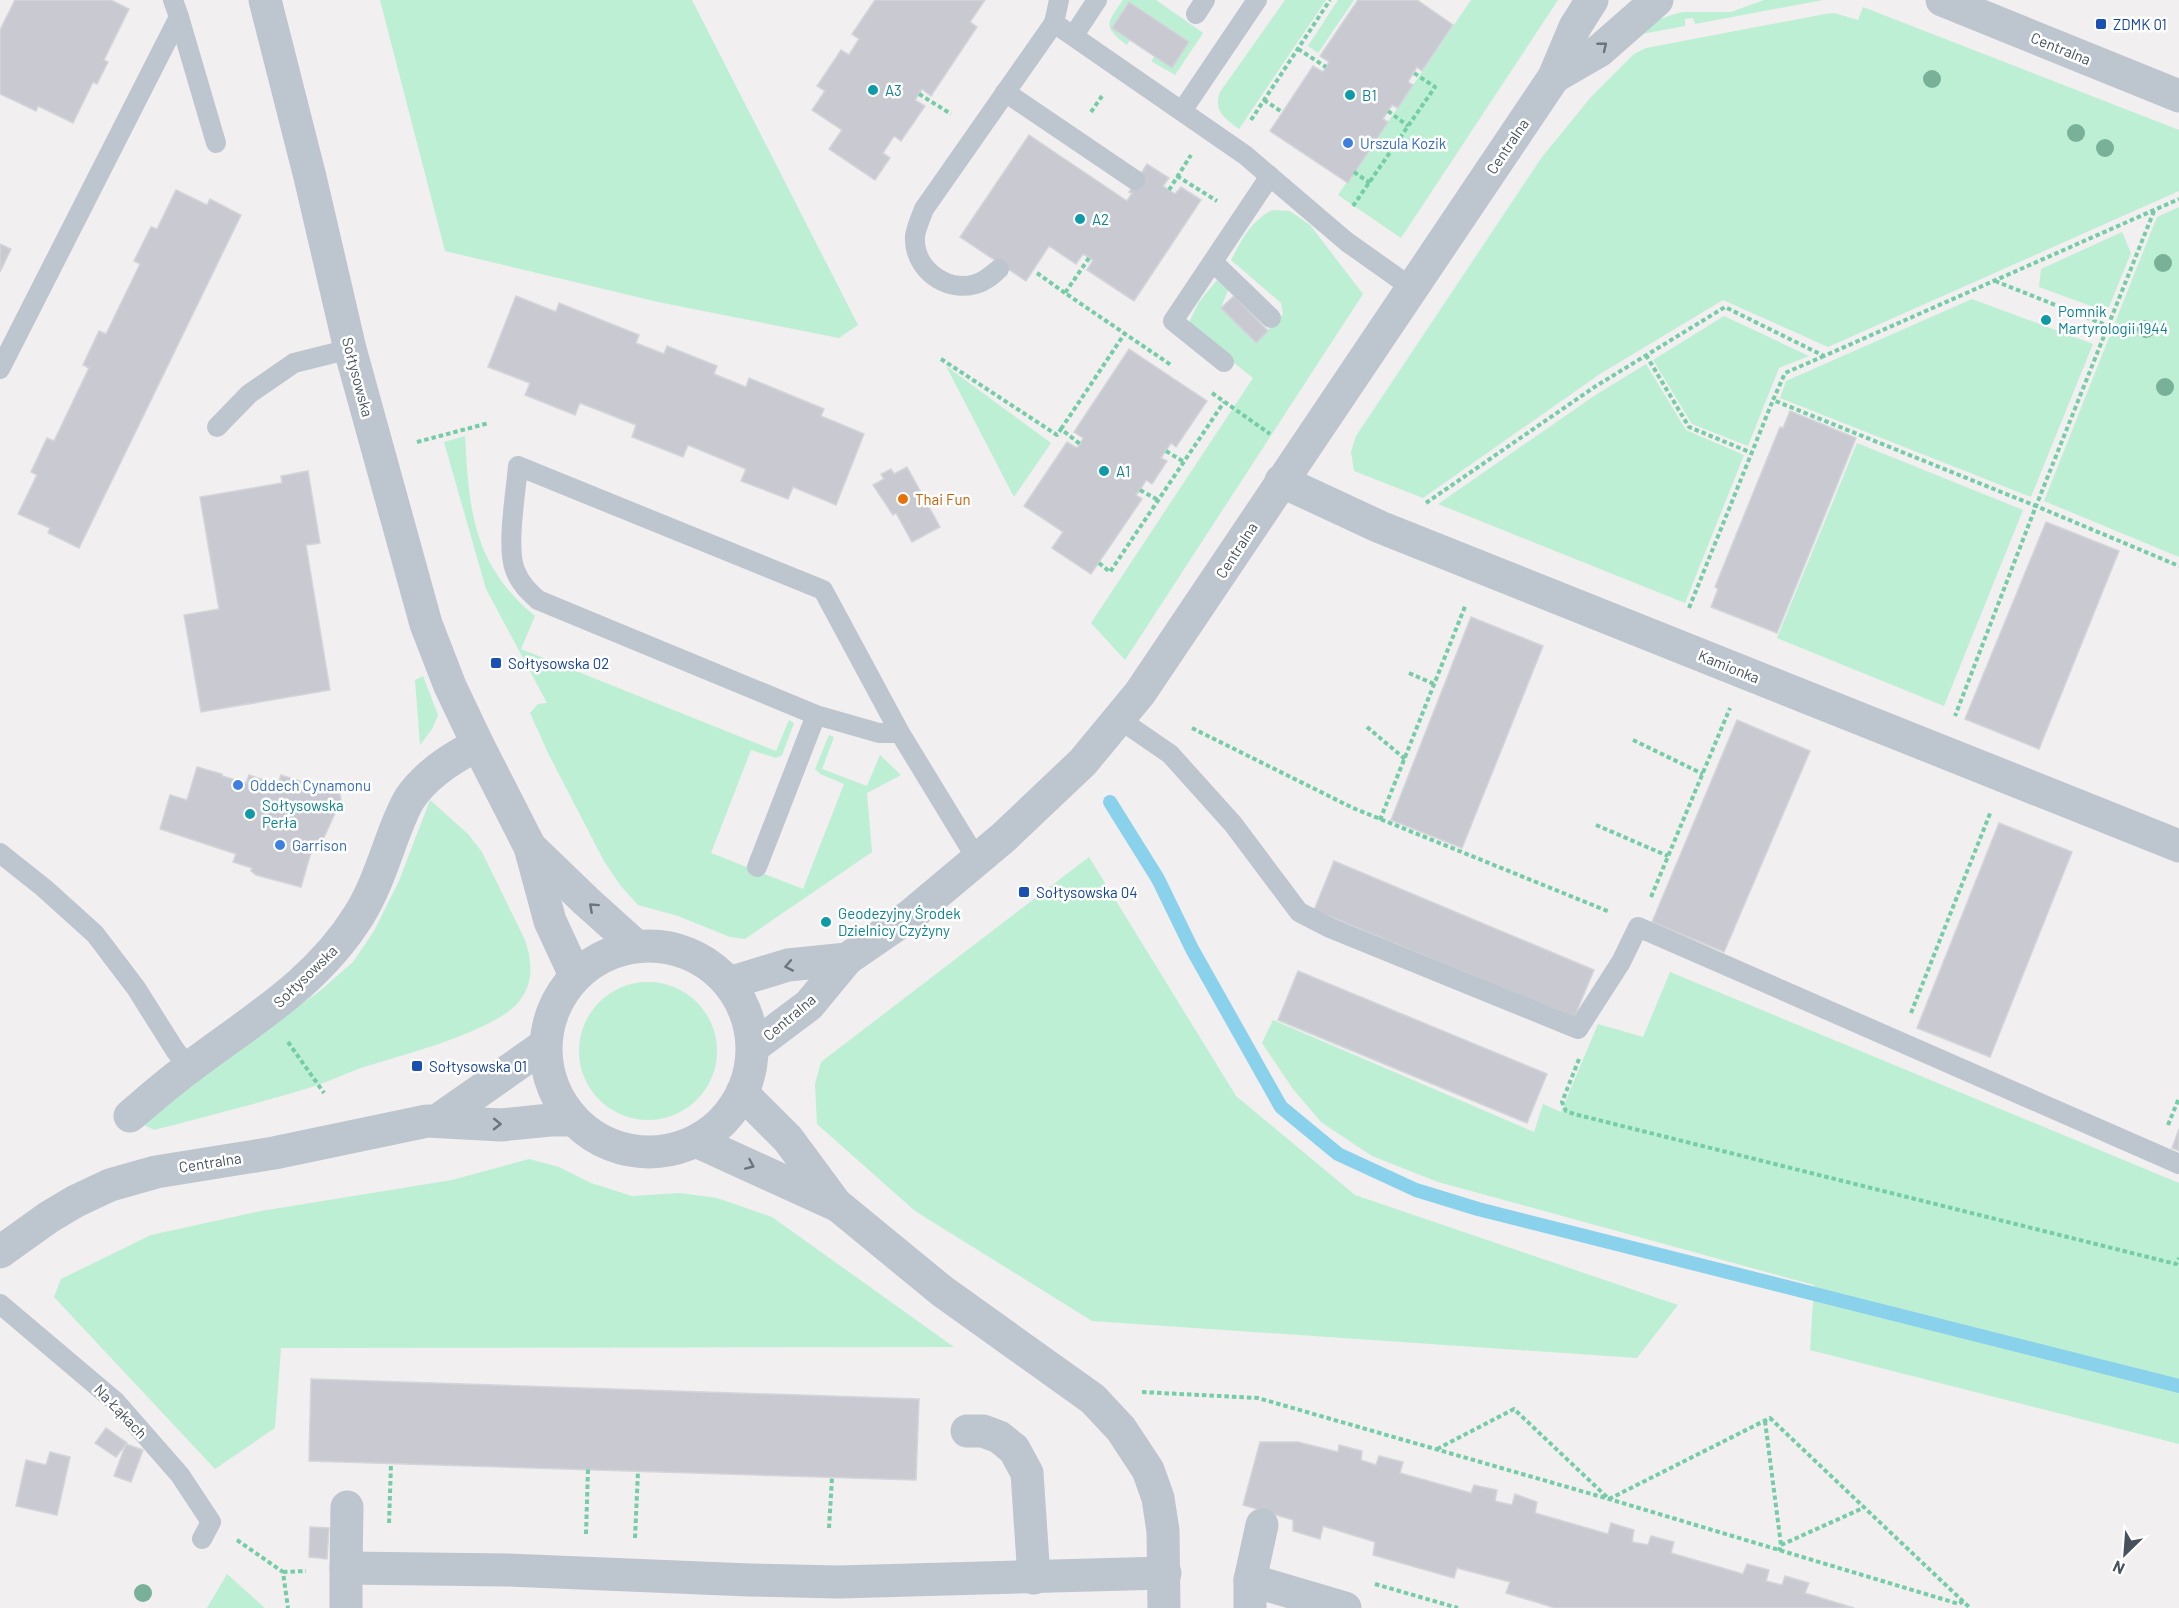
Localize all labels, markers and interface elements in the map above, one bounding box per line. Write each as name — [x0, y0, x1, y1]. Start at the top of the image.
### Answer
place label: ZDMK 01 — [2113, 15, 2167, 33]
marker: ZDMK 01 — [2094, 17, 2108, 31]
street label: Centralna — [2028, 28, 2094, 68]
one-way arrow — [1596, 42, 1607, 53]
place label: A3 — [885, 81, 902, 99]
marker: A3 — [866, 83, 880, 97]
place label: B1 — [1362, 86, 1377, 104]
marker: B1 — [1343, 88, 1357, 102]
street label: Centralna — [1482, 115, 1532, 177]
place label: Urszula Kozik — [1360, 134, 1447, 152]
marker: Urszula Kozik — [1341, 136, 1355, 150]
place label: A2 — [1092, 210, 1109, 228]
marker: A2 — [1073, 212, 1087, 226]
place label: Pomnik Martyrologii 1944 — [2058, 302, 2168, 337]
marker: Pomnik Martyrologii 1944 — [2039, 313, 2053, 327]
street label: Sołtysowska — [339, 335, 377, 419]
place label: A1 — [1116, 462, 1130, 480]
marker: A1 — [1097, 464, 1111, 478]
place label: Thai Fun — [915, 490, 971, 508]
marker: Thai Fun — [896, 492, 910, 506]
street label: Centralna — [1211, 519, 1261, 581]
street label: Kamionka — [1696, 646, 1762, 686]
place label: Sołtysowska 02 — [508, 654, 609, 672]
marker: Sołtysowska 02 — [489, 656, 503, 670]
place label: Oddech Cynamonu — [250, 776, 371, 794]
marker: Oddech Cynamonu — [231, 778, 245, 792]
place label: Sołtysowska Perła — [262, 796, 344, 831]
marker: Sołtysowska Perła — [243, 807, 257, 821]
place label: Garrison — [292, 836, 347, 854]
marker: Garrison — [273, 838, 287, 852]
place label: Sołtysowska 04 — [1036, 883, 1137, 901]
marker: Sołtysowska 04 — [1017, 885, 1031, 899]
one-way arrow — [589, 903, 600, 914]
place label: Geodezyjny Środek Dzielnicy Czyżyny — [838, 904, 961, 939]
marker: Geodezyjny Środek Dzielnicy Czyżyny — [819, 915, 833, 929]
street label: Sołtysowska — [269, 941, 341, 1011]
one-way arrow — [784, 959, 794, 972]
street label: Centralna — [759, 990, 819, 1044]
place label: Sołtysowska 01 — [429, 1057, 527, 1075]
marker: Sołtysowska 01 — [410, 1059, 424, 1073]
one-way arrow — [492, 1117, 501, 1130]
street label: Centralna — [178, 1148, 242, 1176]
one-way arrow — [743, 1157, 754, 1169]
street label: Na Łąkach — [91, 1380, 151, 1442]
north arrow — [2095, 1524, 2155, 1584]
text: N — [2110, 1557, 2127, 1579]

